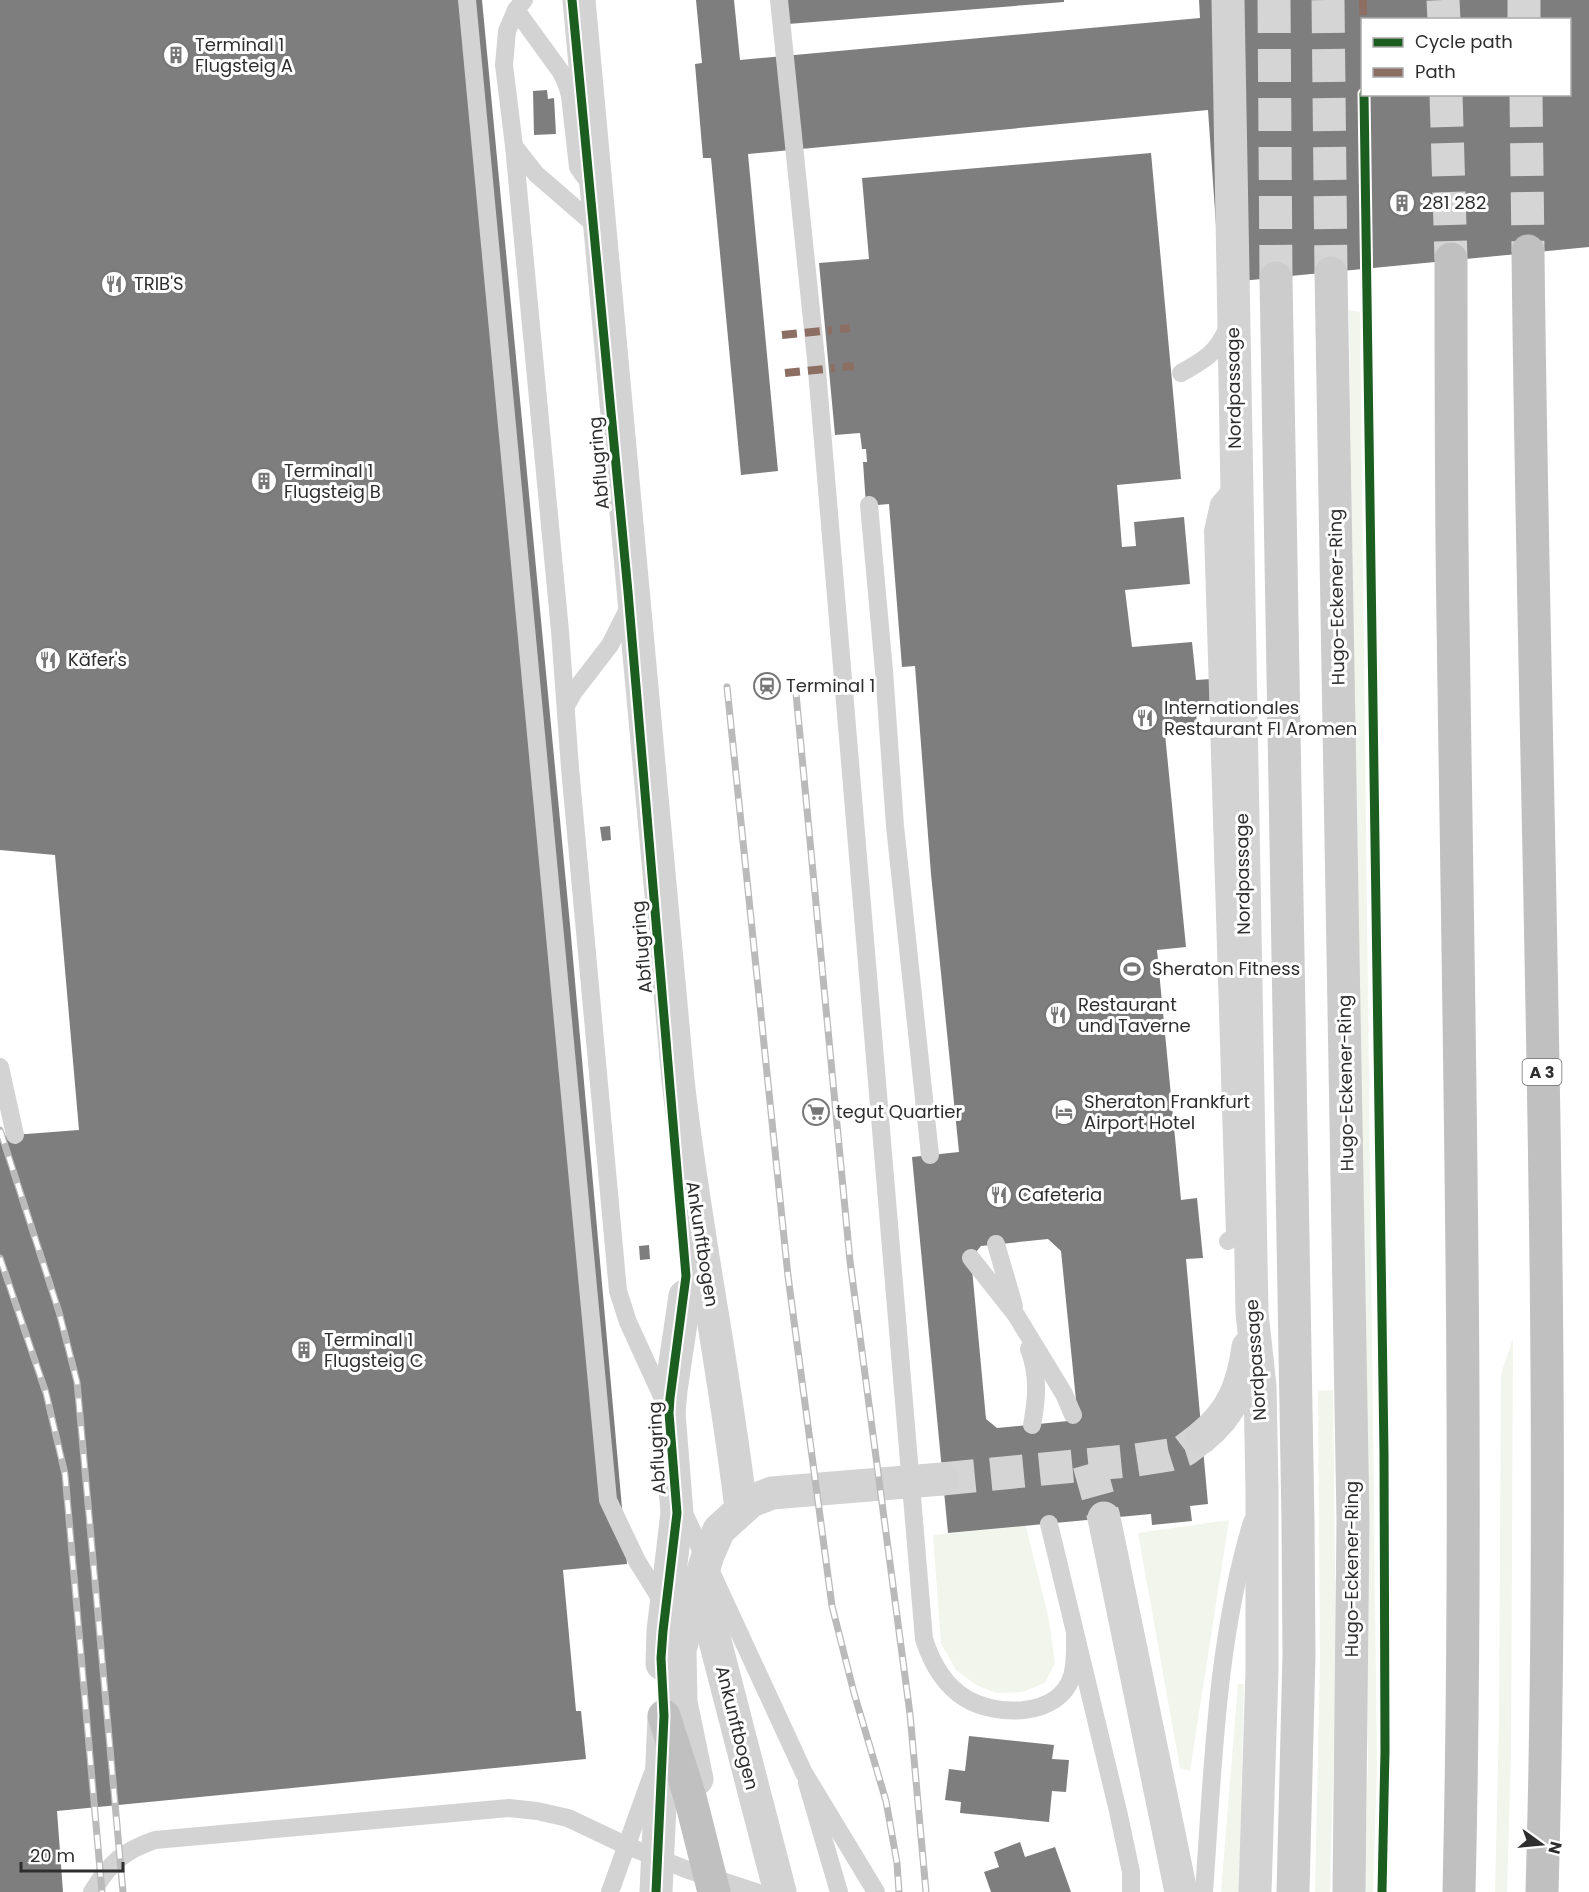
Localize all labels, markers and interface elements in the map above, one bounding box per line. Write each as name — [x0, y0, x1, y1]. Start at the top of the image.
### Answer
legend — [1361, 18, 1571, 96]
text: Cycle path — [1415, 29, 1513, 54]
place label: Terminal 1 Flugsteig A — [195, 32, 293, 78]
building icon: Terminal 1 Flugsteig A — [161, 40, 191, 70]
text: Path — [1415, 59, 1456, 84]
building icon: 281 282 — [1387, 188, 1417, 218]
place label: 281 282 — [1422, 190, 1486, 215]
restaurant icon: TRIB'S — [99, 269, 129, 299]
place label: TRIB'S — [134, 271, 184, 296]
street label: Nordpassage — [1220, 327, 1247, 449]
street label: Abflugring — [582, 416, 615, 511]
place label: Terminal 1 Flugsteig B — [284, 458, 381, 504]
building icon: Terminal 1 Flugsteig B — [249, 466, 279, 496]
street label: Hugo-Eckener-Ring — [1322, 509, 1351, 685]
restaurant icon: Käfer's — [33, 645, 63, 675]
place label: Käfer's — [68, 647, 127, 672]
station icon: Terminal 1 — [752, 671, 782, 701]
place label: Terminal 1 — [786, 673, 875, 698]
place label: Internationales Restaurant Fl Aromen — [1164, 695, 1357, 741]
restaurant icon: Internationales Restaurant Fl Aromen — [1130, 703, 1160, 733]
street label: Nordpassage — [1229, 813, 1256, 935]
street label: Abflugring — [625, 900, 658, 995]
sports icon: Sheraton Fitness — [1117, 954, 1147, 984]
place label: Sheraton Fitness — [1152, 956, 1300, 981]
place label: Restaurant und Taverne — [1078, 992, 1191, 1038]
street label: Hugo-Eckener-Ring — [1331, 995, 1360, 1171]
restaurant icon: Restaurant und Taverne — [1043, 1000, 1073, 1030]
road number: A 3 — [1522, 1059, 1562, 1085]
place label: Sheraton Frankfurt Airport Hotel — [1084, 1089, 1250, 1135]
supermarket icon: tegut Quartier — [801, 1097, 831, 1127]
hotel icon: Sheraton Frankfurt Airport Hotel — [1049, 1097, 1079, 1127]
place label: tegut Quartier — [836, 1099, 962, 1124]
street label: Ankunftbogen — [680, 1179, 725, 1309]
restaurant icon: Cafeteria — [984, 1180, 1014, 1210]
place label: Cafeteria — [1018, 1182, 1102, 1207]
street label: Nordpassage — [1239, 1298, 1272, 1422]
place label: Terminal 1 Flugsteig C — [324, 1327, 424, 1373]
building icon: Terminal 1 Flugsteig C — [289, 1335, 319, 1365]
street label: Abflugring — [642, 1401, 671, 1495]
street label: Hugo-Eckener-Ring — [1339, 1481, 1364, 1657]
street label: Ankunftbogen — [710, 1663, 765, 1793]
north arrow — [1511, 1814, 1571, 1874]
scale bar — [21, 1835, 123, 1873]
text: N — [1542, 1839, 1568, 1857]
text: 20 m — [30, 1843, 75, 1868]

